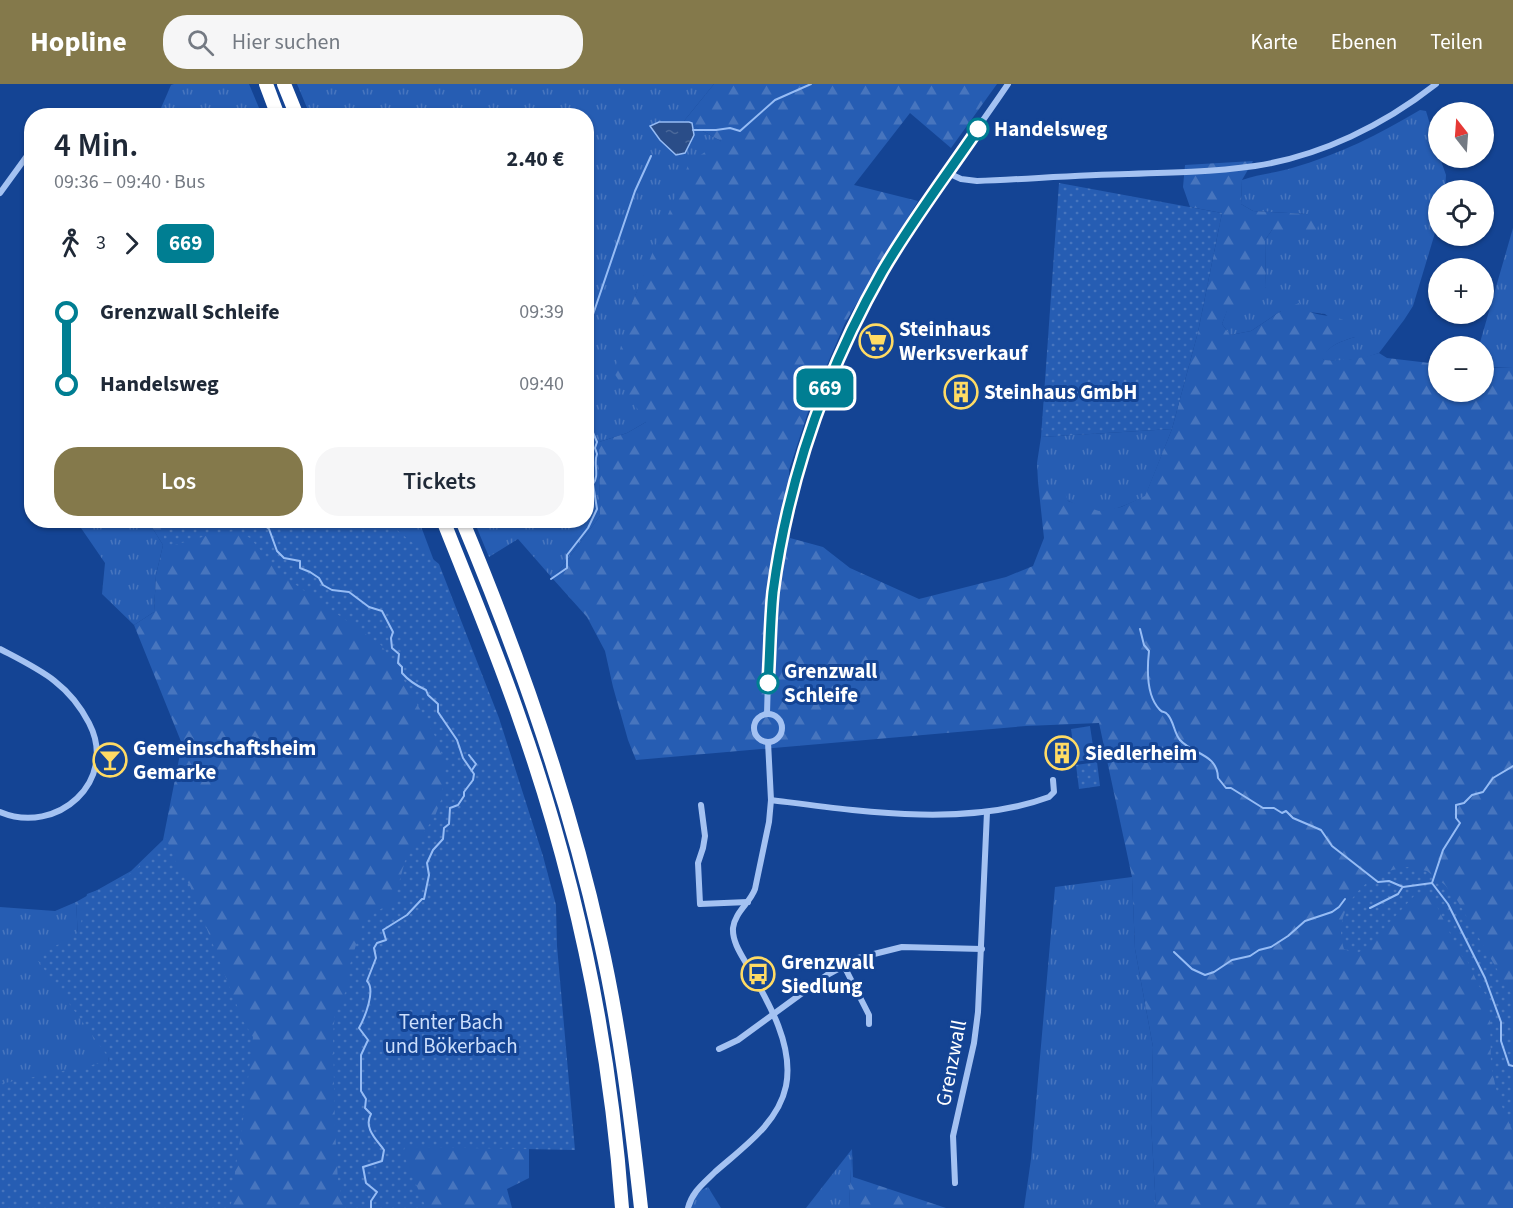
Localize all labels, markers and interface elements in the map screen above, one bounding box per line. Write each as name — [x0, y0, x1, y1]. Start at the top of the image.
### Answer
search box — [163, 15, 583, 69]
text: Hopline — [30, 22, 127, 62]
icon: search — [184, 26, 217, 59]
text: Hier suchen — [232, 26, 341, 58]
text: Karte — [1251, 27, 1298, 57]
text: Ebenen — [1331, 27, 1397, 57]
text: Teilen — [1430, 27, 1483, 57]
north arrow — [1428, 102, 1494, 168]
map controls — [1428, 102, 1494, 402]
place label: Handelsweg — [994, 114, 1107, 144]
marker: Handelsweg — [967, 118, 989, 140]
text: 4 Min. — [54, 122, 138, 169]
text: 2.40 € — [507, 143, 564, 175]
text: 09:36 – 09:40 · Bus — [54, 168, 205, 196]
button: locate — [1428, 180, 1494, 246]
icon: walk — [54, 227, 87, 260]
icon: forward — [115, 227, 148, 260]
text: 669 — [169, 228, 202, 258]
text: 3 — [96, 229, 106, 257]
button: + — [1428, 258, 1494, 324]
text: Grenzwall Schleife — [100, 296, 280, 328]
text: 09:39 — [519, 298, 564, 326]
place label: Steinhaus Werksverkauf — [899, 314, 1028, 368]
supermarket icon: Steinhaus Werksverkauf — [858, 323, 894, 359]
button: − — [1428, 336, 1494, 402]
text: Handelsweg — [100, 368, 219, 400]
line badge: 669 — [790, 368, 860, 408]
text: 09:40 — [519, 370, 564, 398]
text: 669 — [808, 373, 842, 403]
building icon: Steinhaus GmbH — [943, 374, 979, 410]
place label: Steinhaus GmbH — [984, 377, 1138, 407]
button: Los — [54, 447, 303, 516]
button: Tickets — [315, 447, 564, 516]
place label: Grenzwall Schleife — [784, 656, 877, 710]
marker: Grenzwall Schleife — [757, 672, 779, 694]
place label: Gemeinschaftsheim Gemarke — [133, 733, 316, 787]
building icon: Siedlerheim — [1044, 735, 1080, 771]
place label: Siedlerheim — [1085, 738, 1197, 768]
bar icon: Gemeinschaftsheim Gemarke — [92, 742, 128, 778]
place label: Grenzwall Siedlung — [781, 947, 874, 1001]
bus stop icon: Grenzwall Siedlung — [740, 956, 776, 992]
park label: Tenter Bach und Bökerbach — [384, 1007, 518, 1061]
street label: Grenzwall — [928, 1017, 974, 1109]

